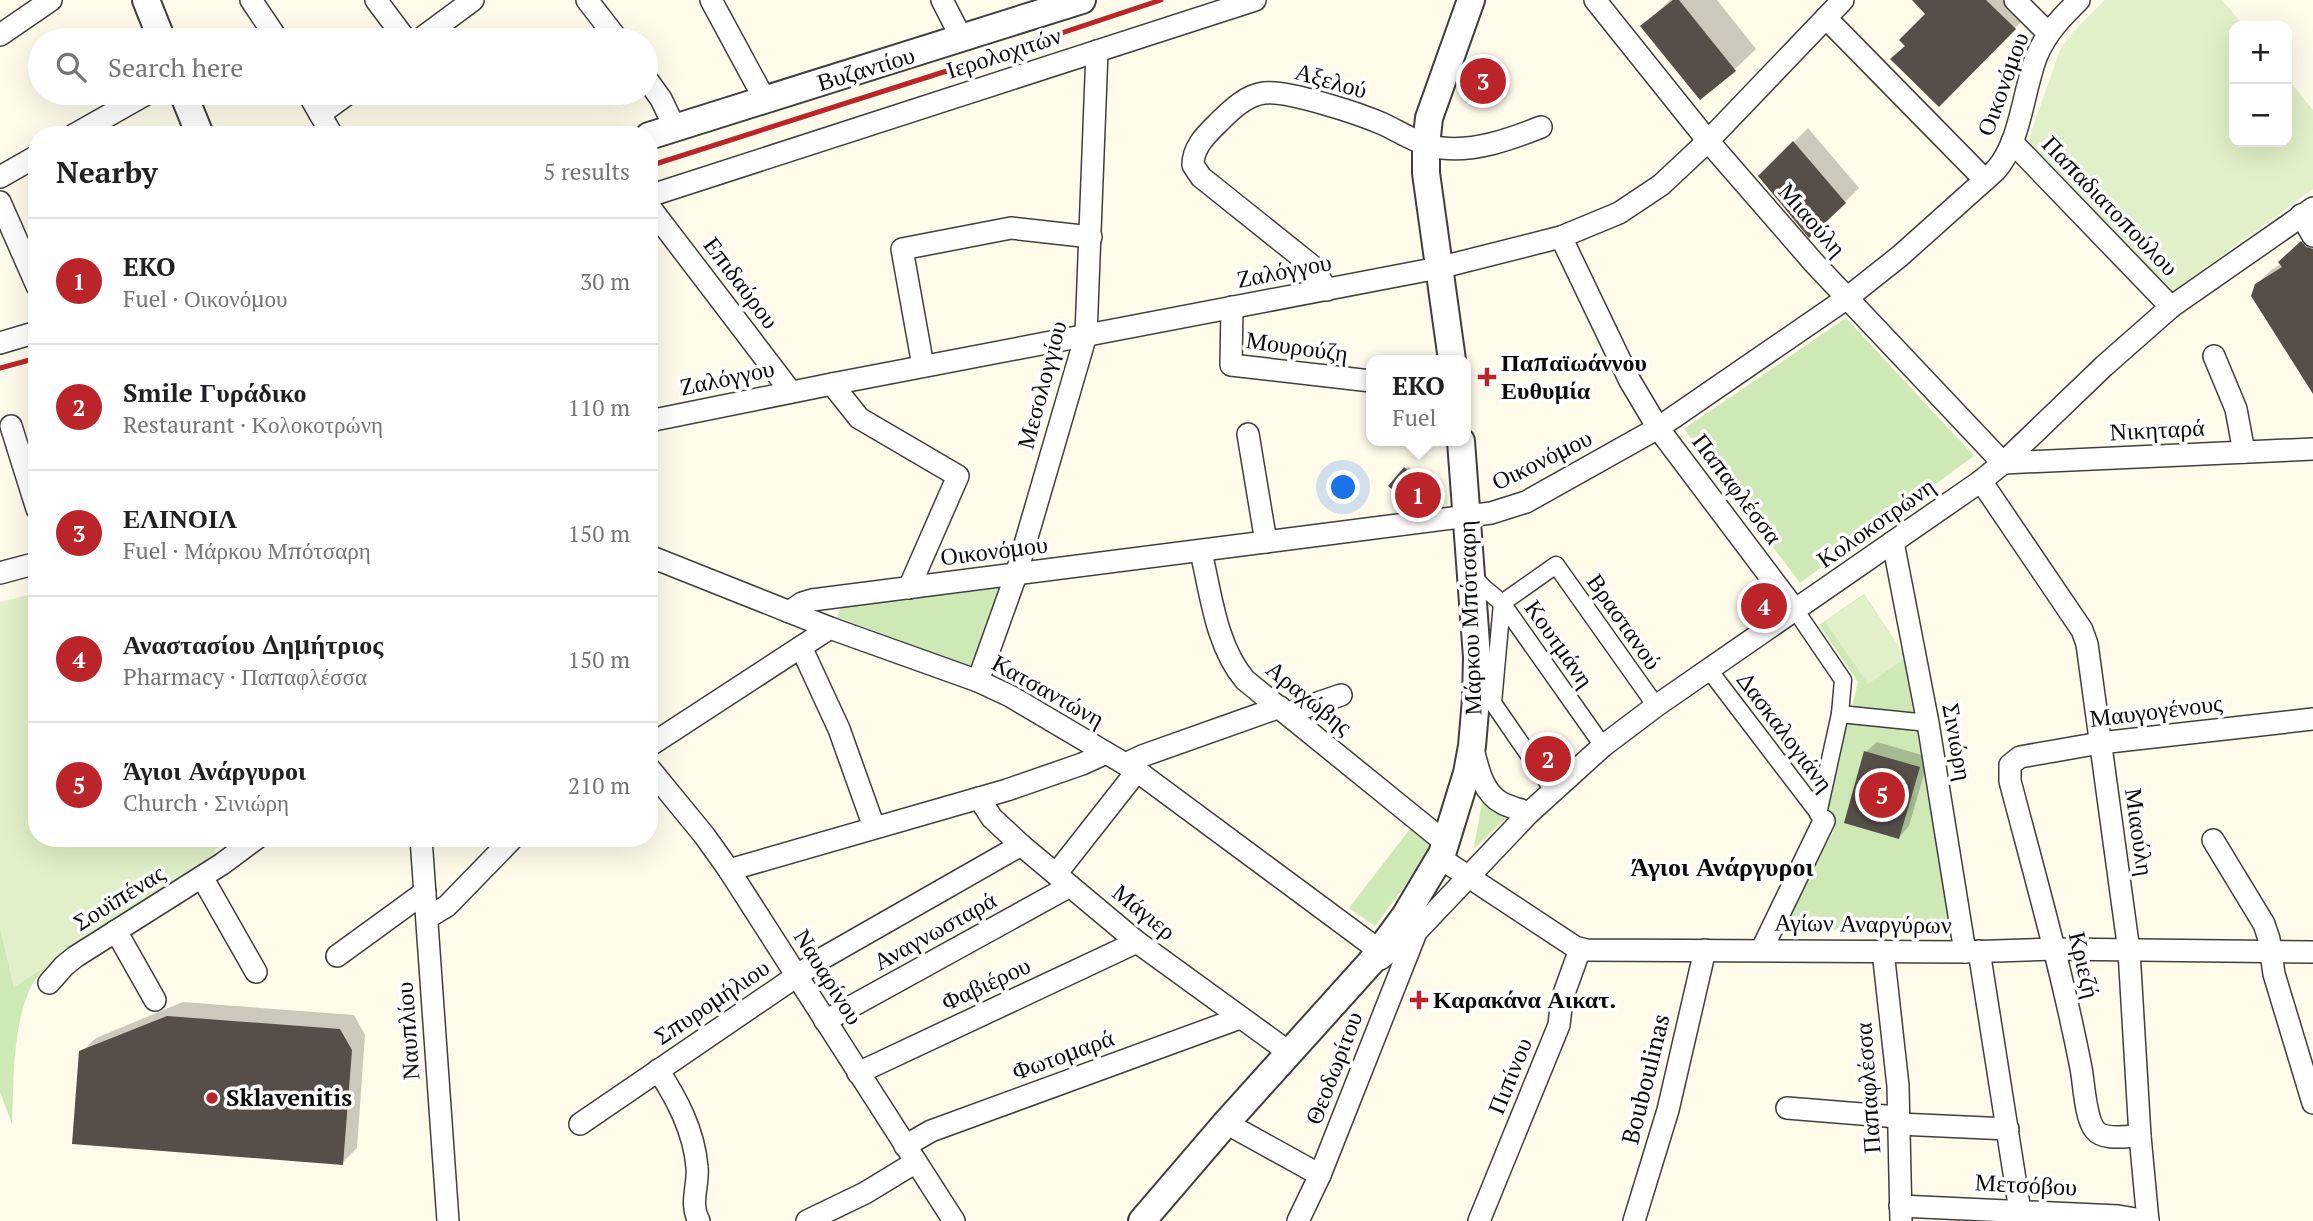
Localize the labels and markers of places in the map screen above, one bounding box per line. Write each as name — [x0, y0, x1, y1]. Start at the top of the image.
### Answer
pin: 3 — [1460, 55, 1506, 107]
place label: Παπαϊωάννου Ευθυμία — [1501, 346, 1647, 406]
marker: Παπαϊωάννου Ευθυμία — [1479, 369, 1495, 385]
pin: 1 — [1395, 469, 1441, 521]
pin: 4 — [1741, 580, 1787, 632]
pin: 2 — [1525, 733, 1571, 785]
pin: 5 — [1859, 769, 1905, 821]
place label: Καρακάνα Αικατ. — [1433, 983, 1616, 1015]
marker: Καρακάνα Αικατ. — [1411, 992, 1427, 1008]
place label: Sklavenitis — [226, 1081, 352, 1113]
marker: Sklavenitis — [204, 1090, 220, 1106]

